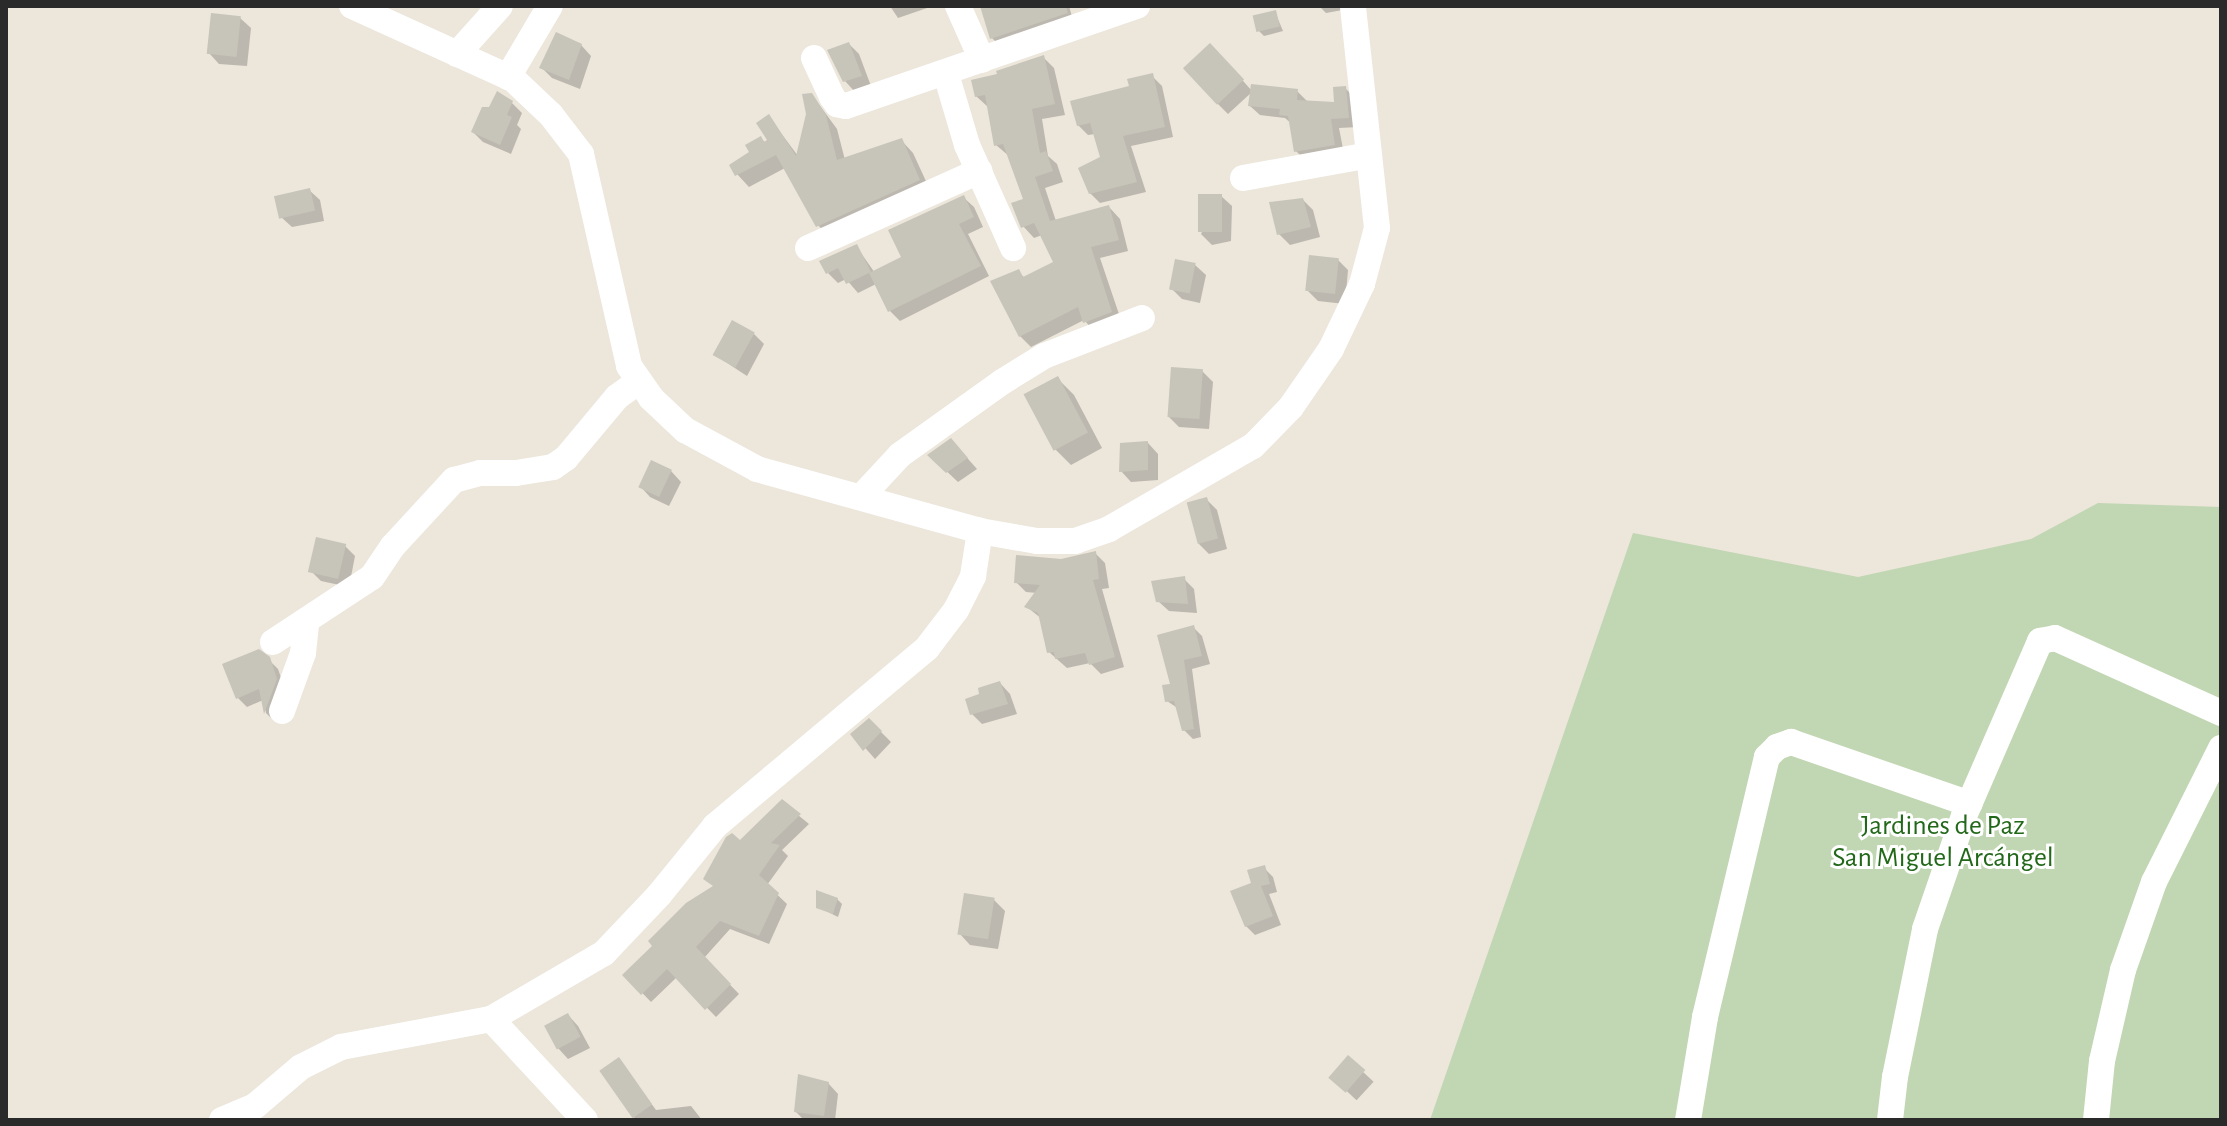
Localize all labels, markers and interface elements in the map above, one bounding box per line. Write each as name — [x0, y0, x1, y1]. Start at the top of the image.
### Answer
park label: Jardines de Paz San Miguel Arcángel — [1832, 809, 2054, 875]

